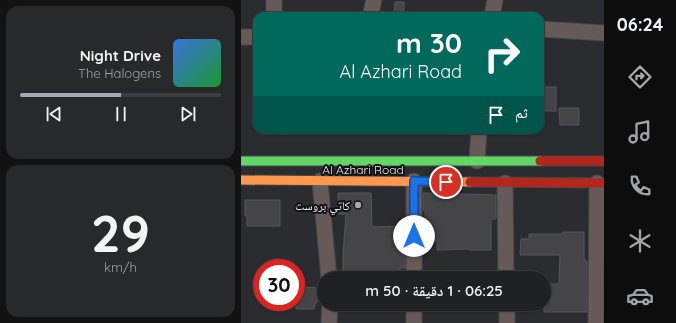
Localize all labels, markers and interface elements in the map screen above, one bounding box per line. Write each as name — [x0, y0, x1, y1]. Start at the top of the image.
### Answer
text: 06:24 — [617, 13, 663, 36]
text: 30 m — [396, 25, 462, 60]
icon: right — [476, 28, 528, 80]
text: Night Drive — [80, 46, 161, 65]
text: Al Azhari Road — [340, 60, 462, 83]
icon: directions — [626, 63, 654, 91]
text: The Halogens — [78, 65, 161, 81]
icon: previous — [43, 103, 65, 125]
icon: pause — [110, 103, 132, 125]
icon: next — [177, 103, 199, 125]
text: ثم — [515, 103, 528, 122]
icon: arrive — [485, 104, 507, 126]
icon: music — [626, 118, 654, 146]
street label: Al Azhari Road — [322, 162, 404, 177]
pin — [429, 165, 463, 199]
icon: arrive — [435, 171, 457, 193]
icon: phone — [626, 172, 654, 200]
place label: كاتي بروست — [295, 198, 350, 216]
text: 29 — [91, 200, 150, 265]
marker: كاتي بروست — [353, 200, 363, 210]
position arrow — [393, 215, 435, 257]
icon: climate — [626, 227, 654, 255]
text: km/h — [104, 259, 137, 275]
speed limit sign: 30 — [253, 259, 305, 311]
text: 06:25 · 1 دقيقة · 50 m — [365, 281, 503, 300]
icon: car — [626, 282, 654, 310]

